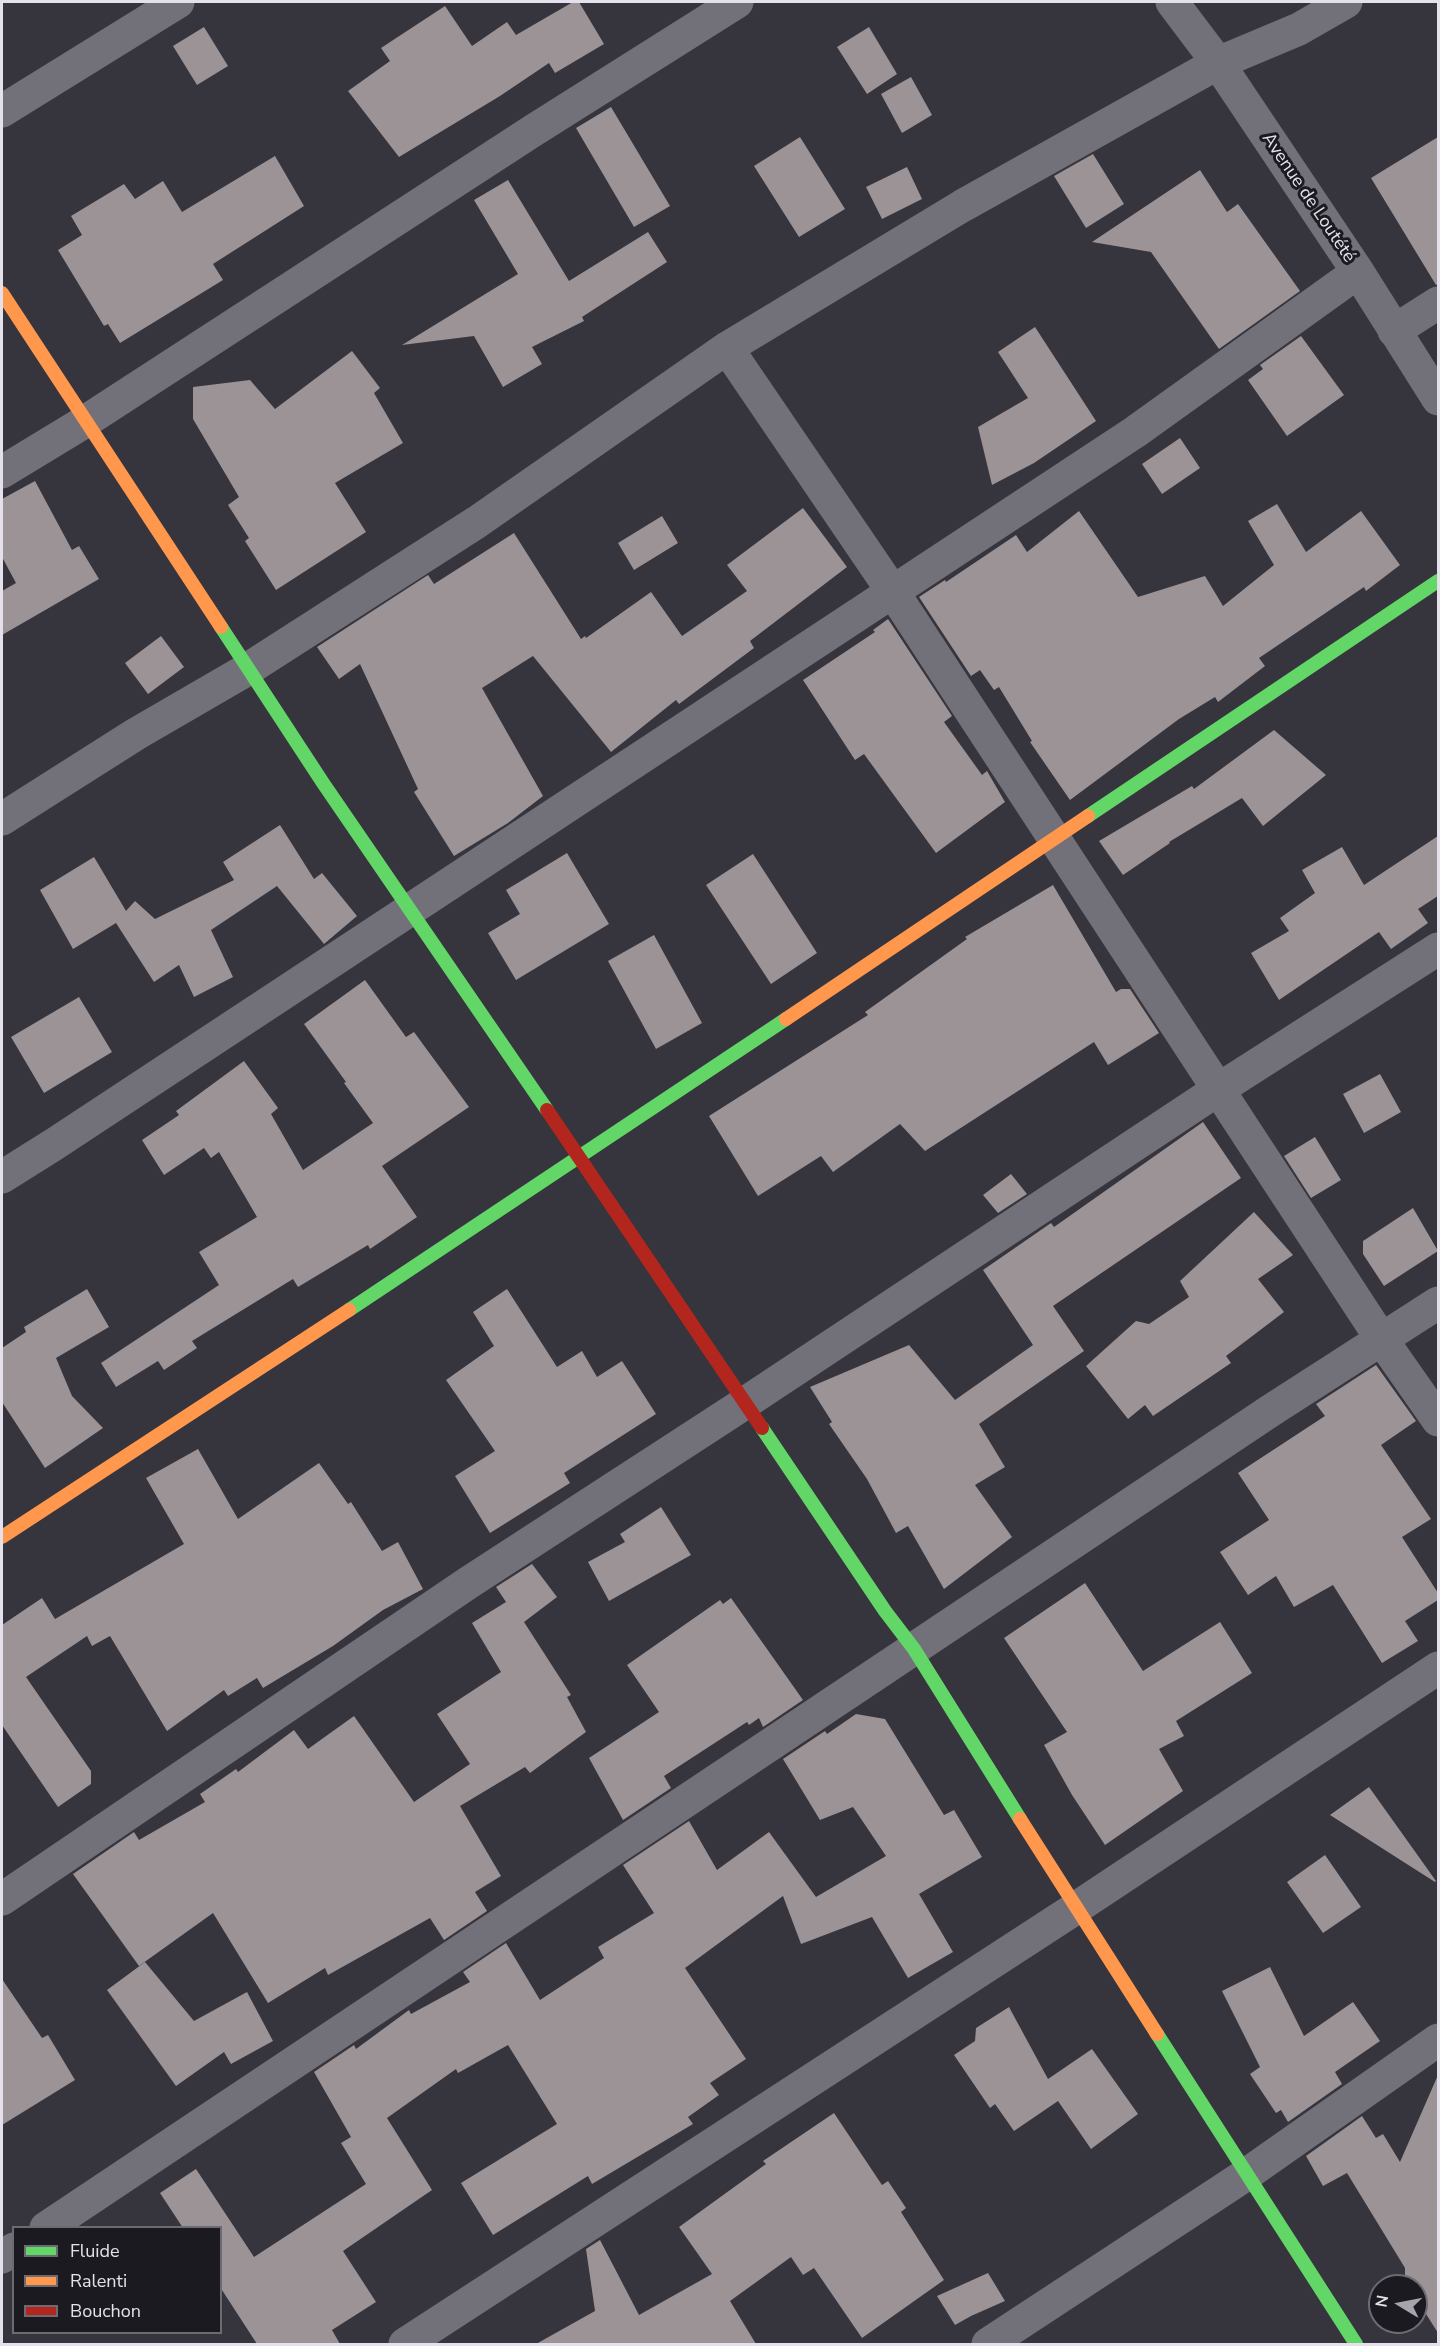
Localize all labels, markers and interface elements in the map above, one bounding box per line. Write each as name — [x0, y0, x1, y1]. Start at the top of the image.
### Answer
street label: Avenue de Loutété — [1257, 129, 1359, 267]
legend — [12, 2226, 222, 2334]
text: Fluide — [70, 2239, 120, 2263]
text: Ralenti — [70, 2269, 127, 2293]
north arrow — [1368, 2274, 1428, 2334]
text: N — [1370, 2293, 1394, 2309]
text: Bouchon — [70, 2299, 141, 2323]

